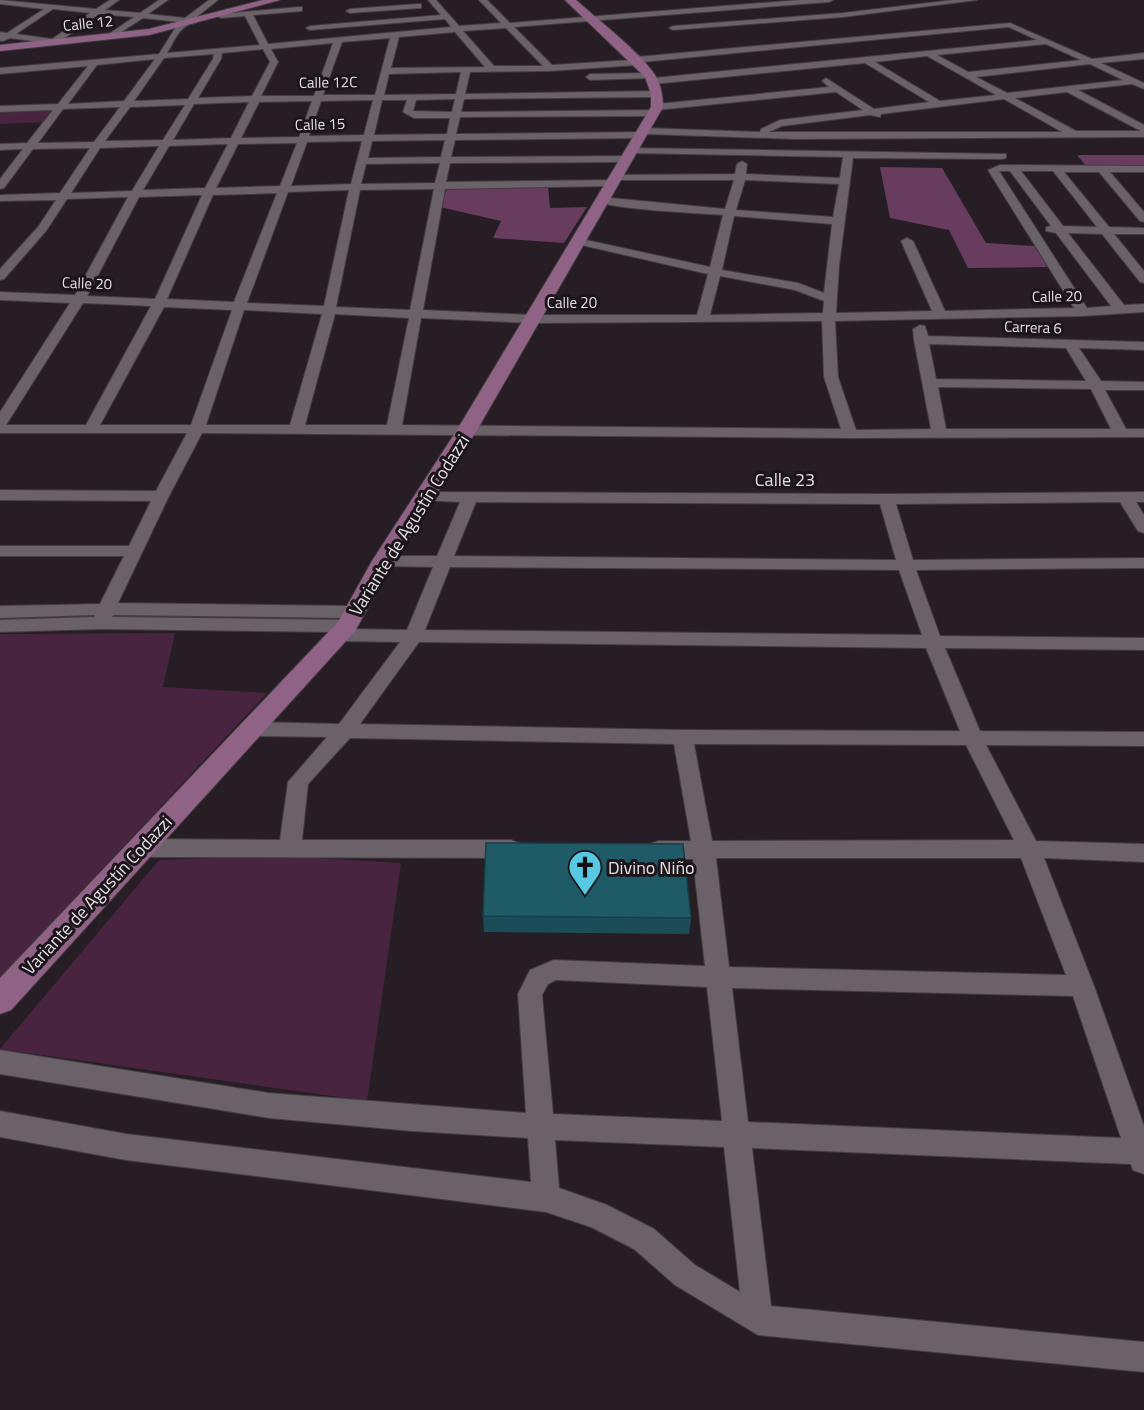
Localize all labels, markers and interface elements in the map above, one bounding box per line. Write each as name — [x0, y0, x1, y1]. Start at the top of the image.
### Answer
street label: Calle 12 — [62, 9, 114, 37]
street label: Calle 12C — [299, 70, 357, 94]
street label: Calle 15 — [294, 112, 346, 136]
street label: Calle 20 — [61, 271, 113, 295]
street label: Calle 20 — [1032, 284, 1082, 308]
street label: Calle 20 — [547, 291, 597, 314]
street label: Carrera 6 — [1004, 314, 1062, 340]
street label: Variante de Agustín Codazzi — [342, 429, 476, 621]
street label: Calle 23 — [755, 466, 815, 493]
street label: Variante de Agustín Codazzi — [16, 809, 178, 981]
church icon: Divino Niño — [567, 849, 603, 896]
place label: Divino Niño — [608, 854, 695, 881]

